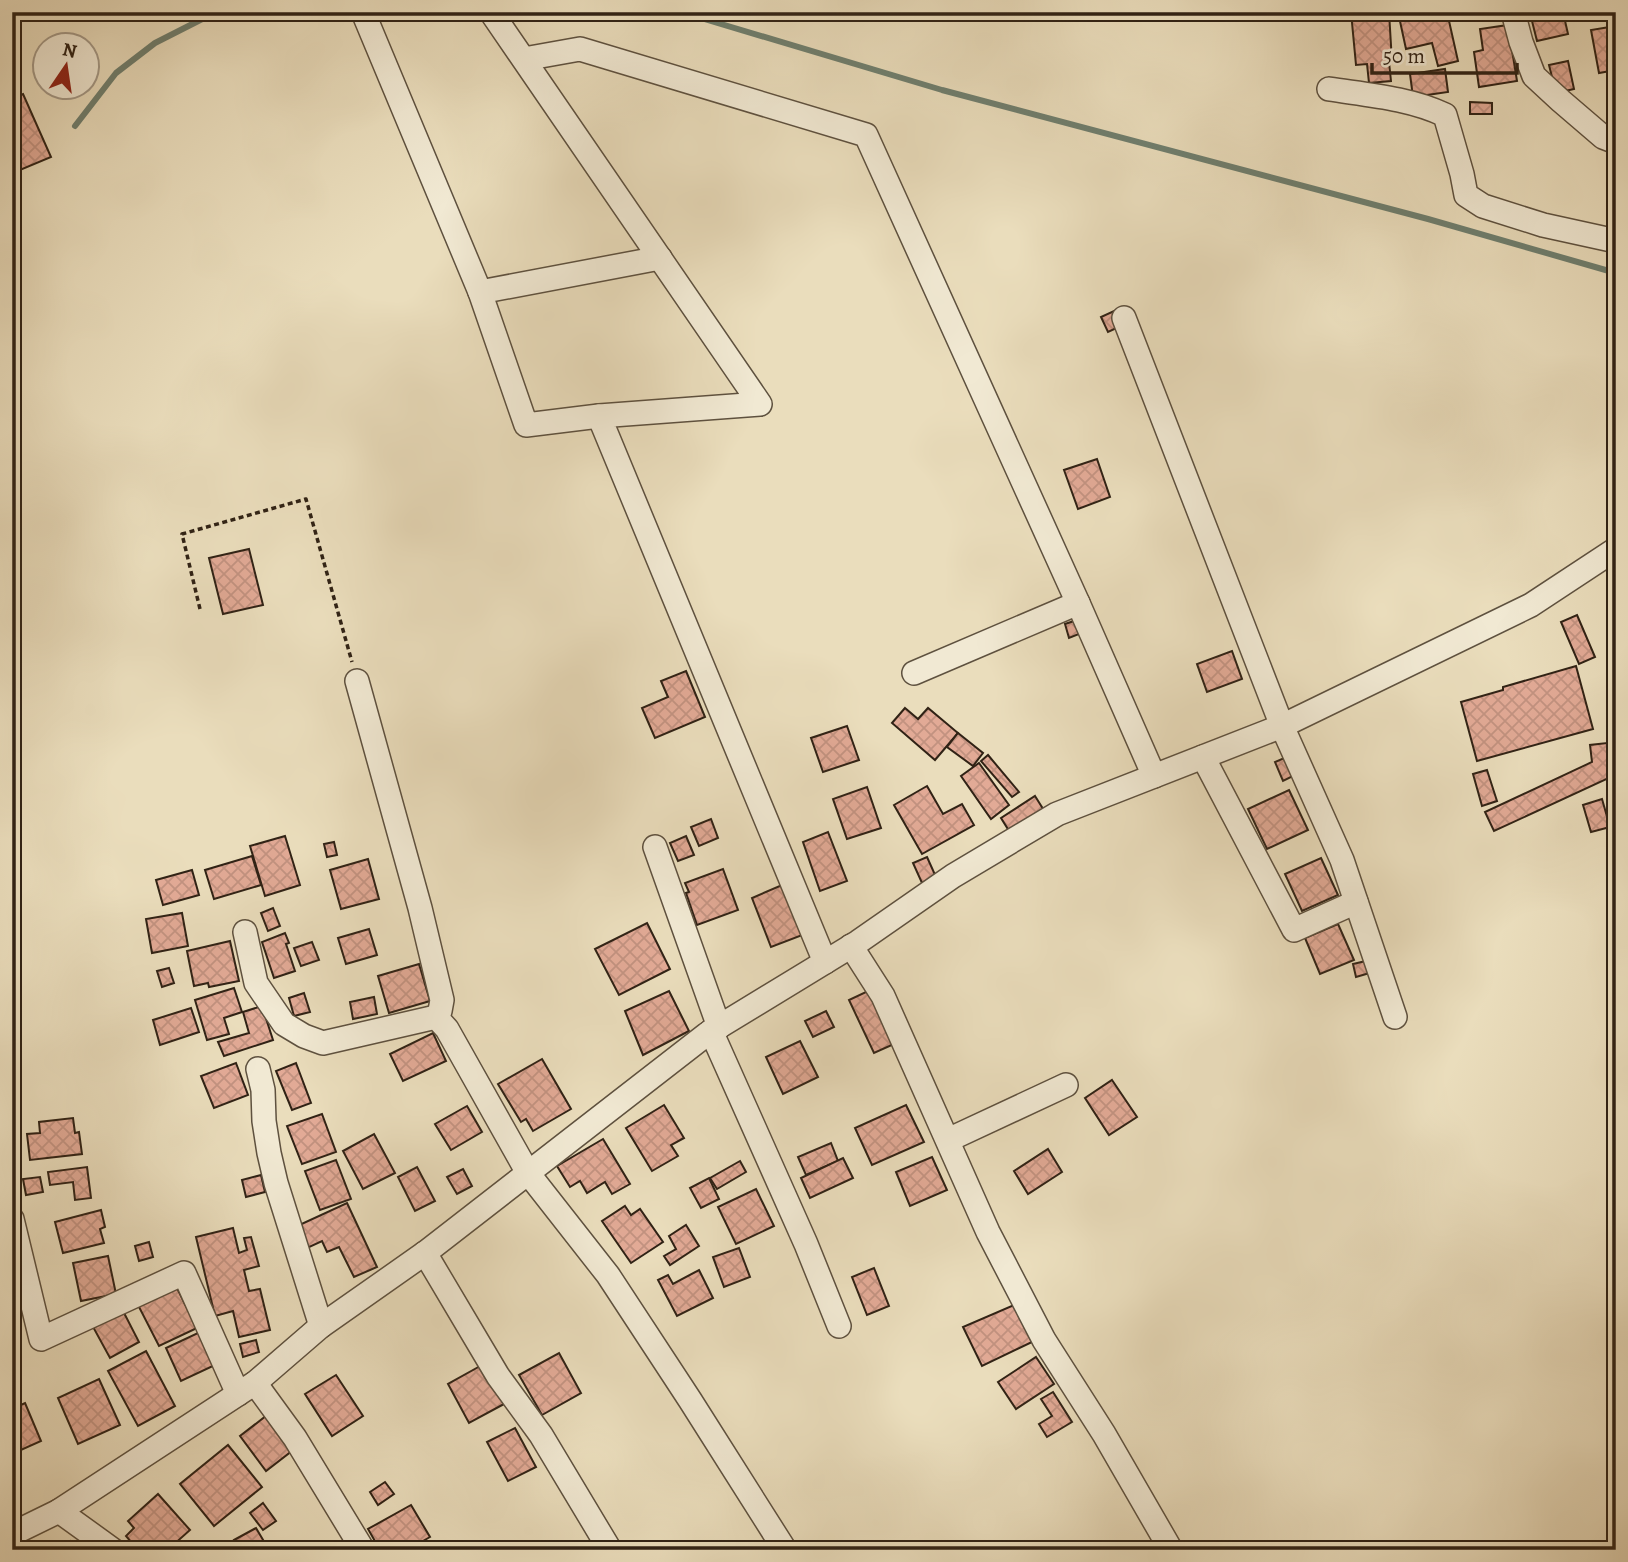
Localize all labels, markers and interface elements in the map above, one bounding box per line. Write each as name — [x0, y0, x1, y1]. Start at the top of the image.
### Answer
north arrow — [32, 32, 102, 102]
scale bar — [1372, 32, 1518, 76]
text: N — [60, 36, 79, 65]
text: 50 m — [1383, 42, 1425, 70]

